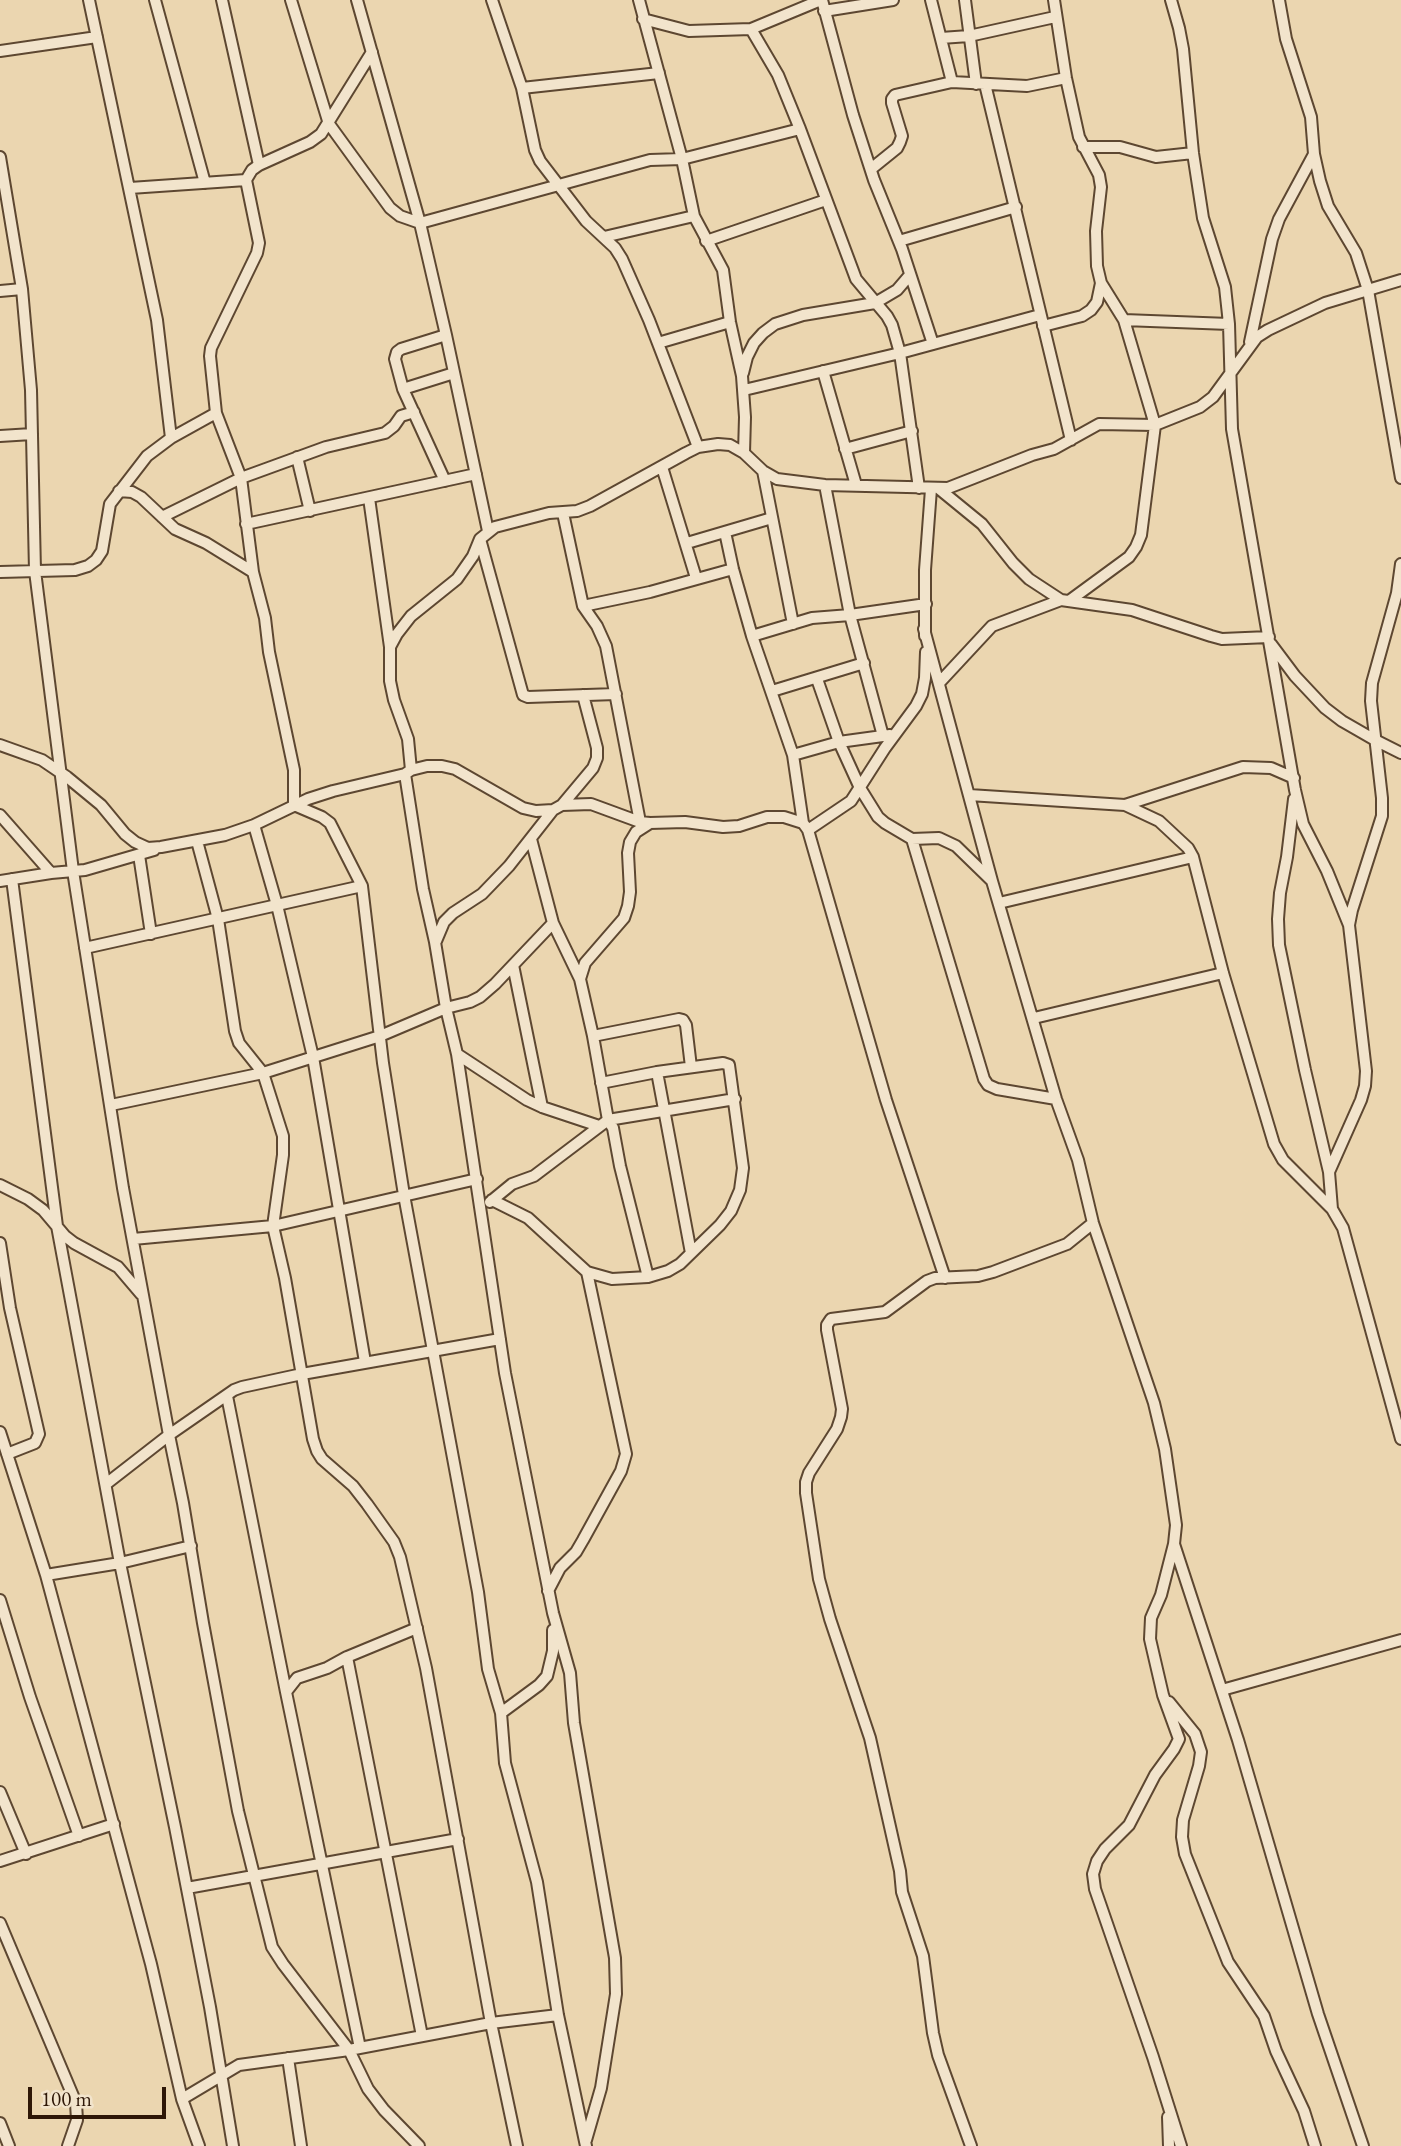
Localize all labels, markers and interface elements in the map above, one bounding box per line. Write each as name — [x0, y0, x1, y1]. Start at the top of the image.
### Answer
scale bar — [32, 2072, 170, 2116]
text: 100 m — [41, 2085, 92, 2112]

